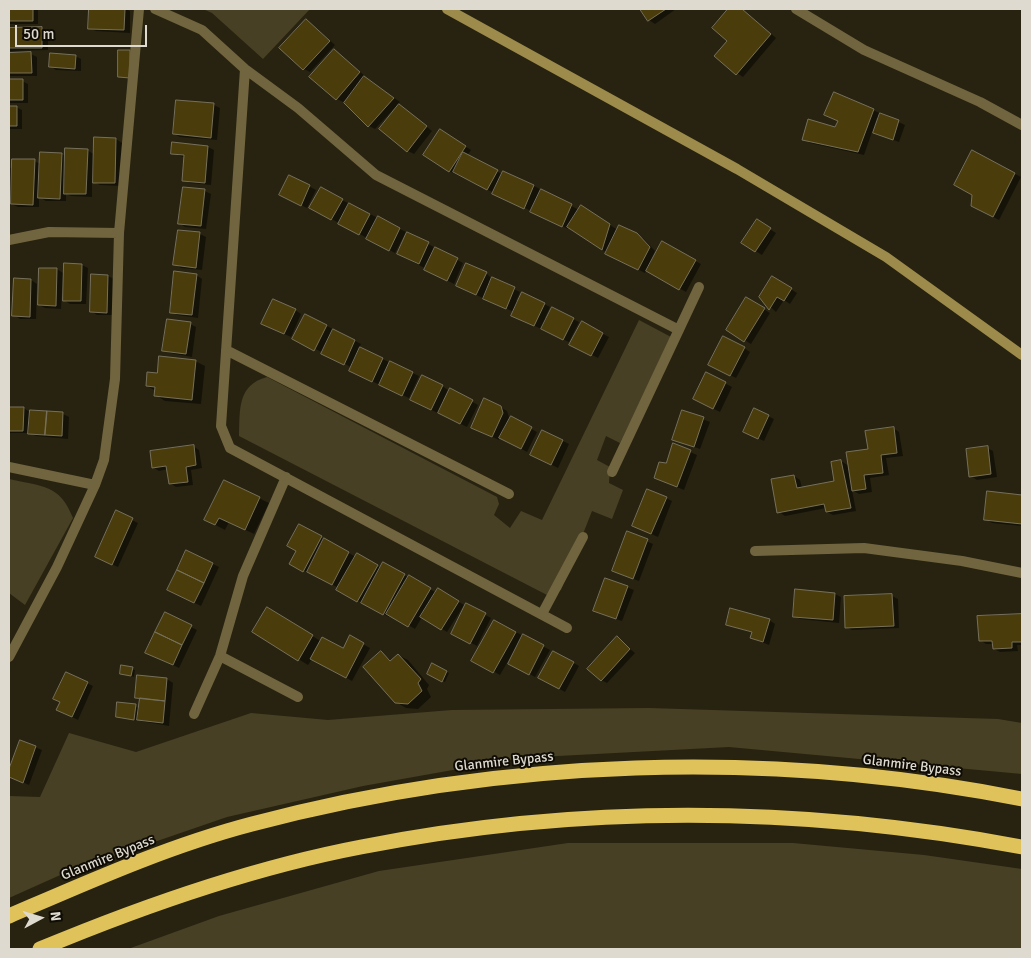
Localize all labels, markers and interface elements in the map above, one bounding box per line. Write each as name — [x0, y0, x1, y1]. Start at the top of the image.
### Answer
scale bar — [18, 15, 150, 47]
text: 50 m — [23, 25, 54, 43]
street label: Glanmire Bypass — [454, 748, 554, 776]
street label: Glanmire Bypass — [862, 752, 962, 780]
street label: Glanmire Bypass — [59, 832, 157, 884]
north arrow — [15, 893, 65, 943]
text: N — [46, 911, 64, 922]

